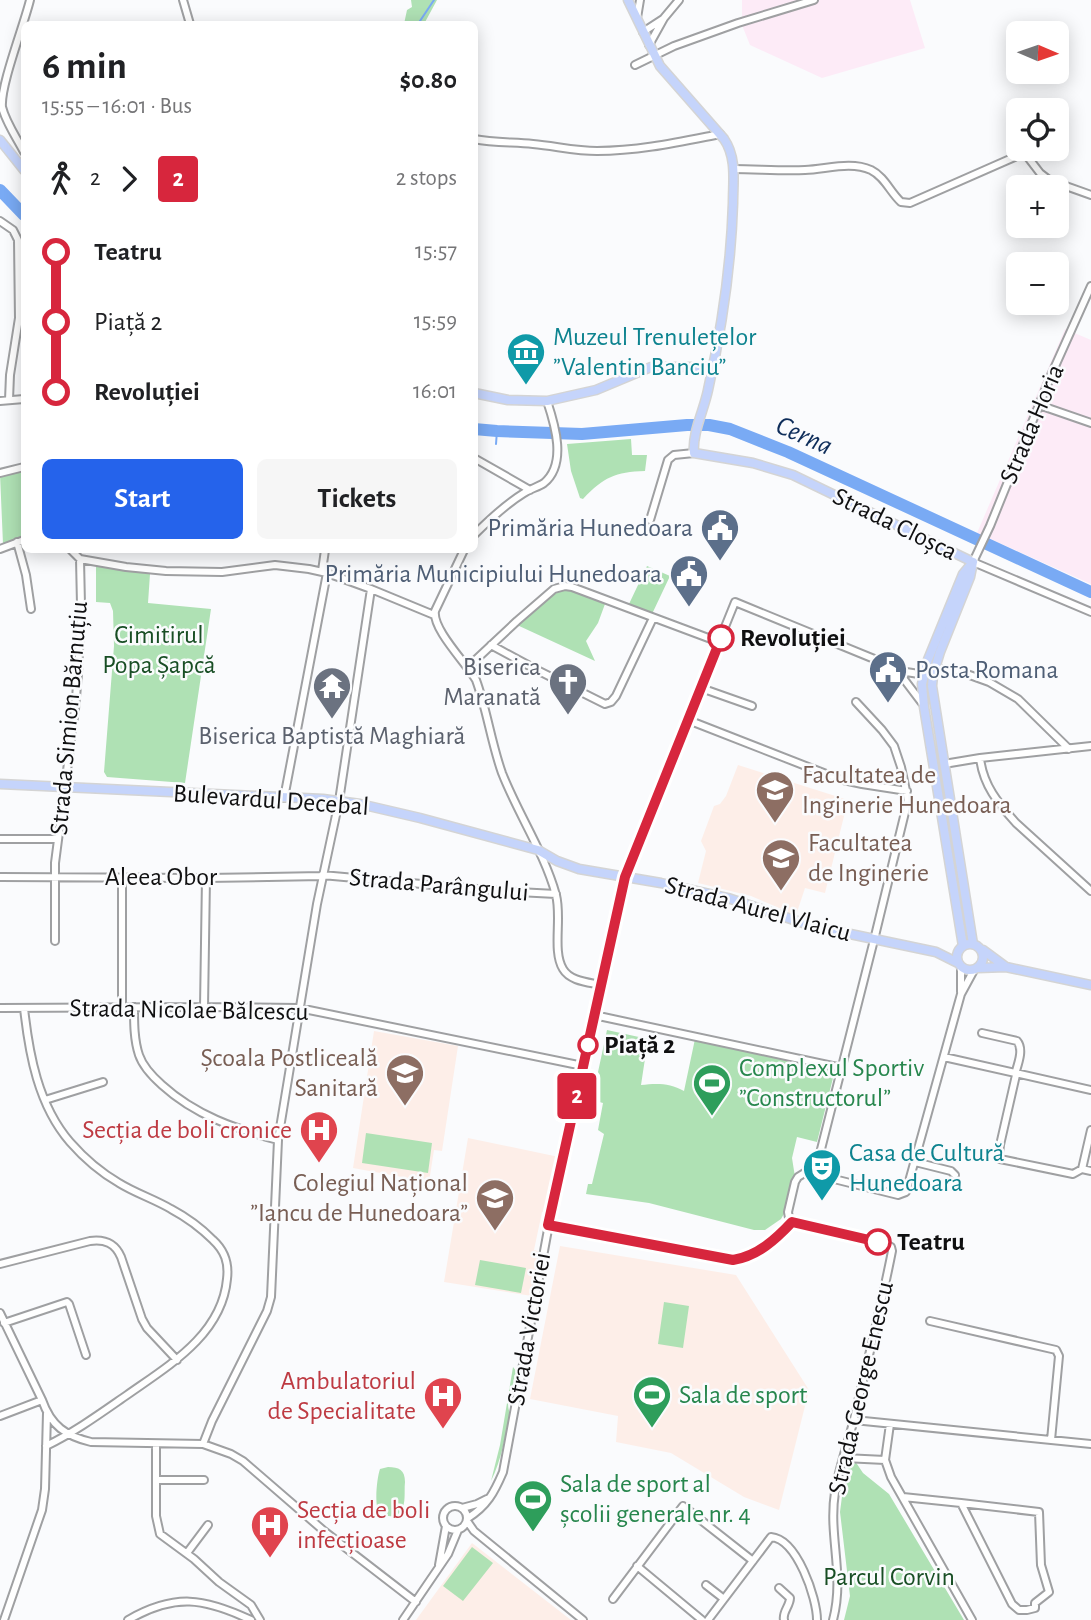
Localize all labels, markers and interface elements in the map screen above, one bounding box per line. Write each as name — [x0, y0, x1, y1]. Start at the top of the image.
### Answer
north arrow — [1006, 21, 1069, 84]
map controls — [1006, 21, 1069, 315]
text: 6 min — [42, 48, 127, 86]
text: $0.80 — [399, 67, 457, 93]
text: 15:55 – 16:01 · Bus — [42, 95, 192, 118]
button: locate — [1006, 98, 1069, 161]
icon: walk — [42, 160, 80, 198]
icon: forward — [110, 160, 148, 198]
text: 2 — [90, 167, 100, 190]
text: 2 — [172, 167, 184, 191]
text: 2 stops — [396, 167, 457, 190]
button: + — [1006, 175, 1069, 238]
text: Teatru — [94, 239, 162, 265]
text: 15:57 — [415, 240, 457, 263]
button: − — [1006, 252, 1069, 315]
text: Piață 2 — [94, 309, 162, 335]
text: 15:59 — [414, 310, 457, 333]
place label: Muzeul Trenulețelor ”Valentin Banciu” — [553, 324, 757, 380]
museum icon: Muzeul Trenulețelor ”Valentin Banciu” — [505, 331, 547, 386]
street label: Strada Horia — [995, 360, 1069, 488]
text: Revoluției — [94, 379, 200, 405]
text: 16:01 — [413, 380, 457, 403]
water label: Cerna — [772, 411, 836, 461]
button: Start — [42, 459, 243, 539]
button: Tickets — [257, 459, 457, 539]
street label: Strada Cloșca — [828, 483, 961, 567]
public building icon: Primăria Hunedoara — [699, 507, 741, 562]
place label: Primăria Hunedoara — [488, 515, 693, 541]
public building icon: Primăria Municipiului Hunedoara — [668, 553, 710, 608]
place label: Primăria Municipiului Hunedoara — [324, 561, 662, 587]
street label: Strada Simion Bărnuțiu — [46, 600, 94, 836]
park label: Cimitirul Popa Șapcă — [102, 622, 216, 680]
marker: Revoluției — [708, 625, 734, 651]
place label: Revoluției — [740, 625, 846, 653]
public building icon: Posta Romana — [867, 649, 909, 704]
place label: Biserica Maranată — [443, 654, 541, 710]
place label: Posta Romana — [915, 657, 1058, 683]
church icon: Biserica Maranată — [547, 661, 589, 716]
temple icon: Biserica Baptistă Maghiară — [311, 665, 353, 720]
place label: Biserica Baptistă Maghiară — [198, 723, 466, 749]
place label: Facultatea de Inginerie Hunedoara — [802, 762, 1012, 818]
school or university icon: Facultatea de Inginerie Hunedoara — [754, 769, 796, 824]
street label: Bulevardul Decebal — [172, 780, 370, 820]
place label: Facultatea de Inginerie — [808, 830, 929, 886]
school or university icon: Facultatea de Inginerie — [760, 837, 802, 892]
street label: Aleea Obor — [105, 864, 218, 890]
street label: Strada Parângului — [348, 864, 530, 906]
street label: Strada Aurel Vlaicu — [662, 872, 854, 946]
street label: Strada Nicolae Bălcescu — [69, 995, 309, 1025]
place label: Piață 2 — [604, 1032, 675, 1060]
marker: Piață 2 — [578, 1035, 598, 1055]
place label: Școala Postliceală Sanitară — [200, 1045, 378, 1101]
school or university icon: Școala Postliceală Sanitară — [384, 1052, 426, 1107]
place label: Complexul Sportiv ”Constructorul” — [739, 1055, 924, 1111]
sports icon: Complexul Sportiv ”Constructorul” — [691, 1062, 733, 1117]
line badge: 2 — [554, 1073, 600, 1119]
text: 2 — [571, 1084, 583, 1108]
hospital icon: Secția de boli cronice — [298, 1109, 340, 1164]
place label: Secția de boli cronice — [82, 1117, 292, 1145]
place label: Casa de Cultură Hunedoara — [849, 1140, 1005, 1196]
theatre icon: Casa de Cultură Hunedoara — [801, 1147, 843, 1202]
place label: Colegiul Național ”Iancu de Hunedoara” — [250, 1170, 468, 1226]
school or university icon: Colegiul Național ”Iancu de Hunedoara” — [474, 1177, 516, 1232]
marker: Teatru — [865, 1229, 891, 1255]
place label: Teatru — [897, 1229, 965, 1255]
street label: Strada Victoriei — [503, 1250, 555, 1408]
street label: Strada George Enescu — [824, 1279, 898, 1497]
place label: Ambulatoriul de Specialitate — [268, 1368, 416, 1424]
sports icon: Sala de sport — [631, 1374, 673, 1429]
hospital icon: Ambulatoriul de Specialitate — [422, 1375, 464, 1430]
place label: Sala de sport — [679, 1382, 807, 1408]
place label: Sala de sport al școlii generale nr. 4 — [560, 1471, 751, 1529]
sports icon: Sala de sport al școlii generale nr. 4 — [512, 1478, 554, 1533]
place label: Secția de boli infecțioase — [297, 1497, 430, 1555]
hospital icon: Secția de boli infecțioase — [249, 1504, 291, 1559]
park label: Parcul Corvin — [823, 1564, 955, 1590]

